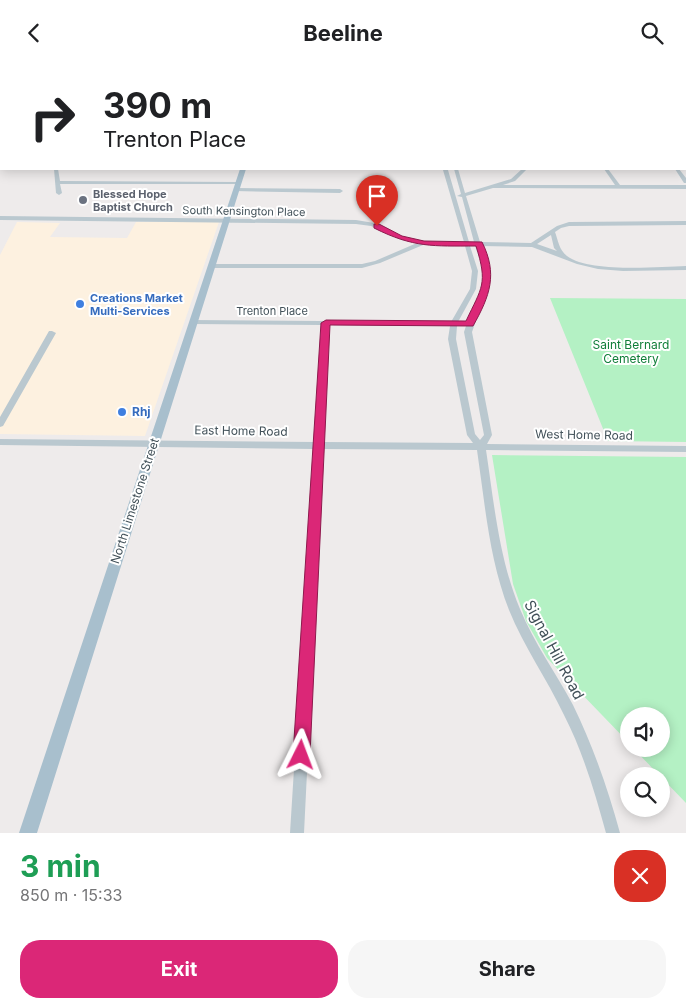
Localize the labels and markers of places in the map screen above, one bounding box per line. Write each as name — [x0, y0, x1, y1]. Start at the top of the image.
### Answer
pin — [356, 175, 398, 226]
place label: Blessed Hope Baptist Church — [93, 187, 173, 214]
marker: Blessed Hope Baptist Church — [77, 194, 89, 206]
place label: Creations Market Multi-Services — [90, 291, 183, 318]
marker: Creations Market Multi-Services — [74, 298, 86, 310]
place label: Rhj — [132, 404, 151, 419]
marker: Rhj — [116, 406, 128, 418]

